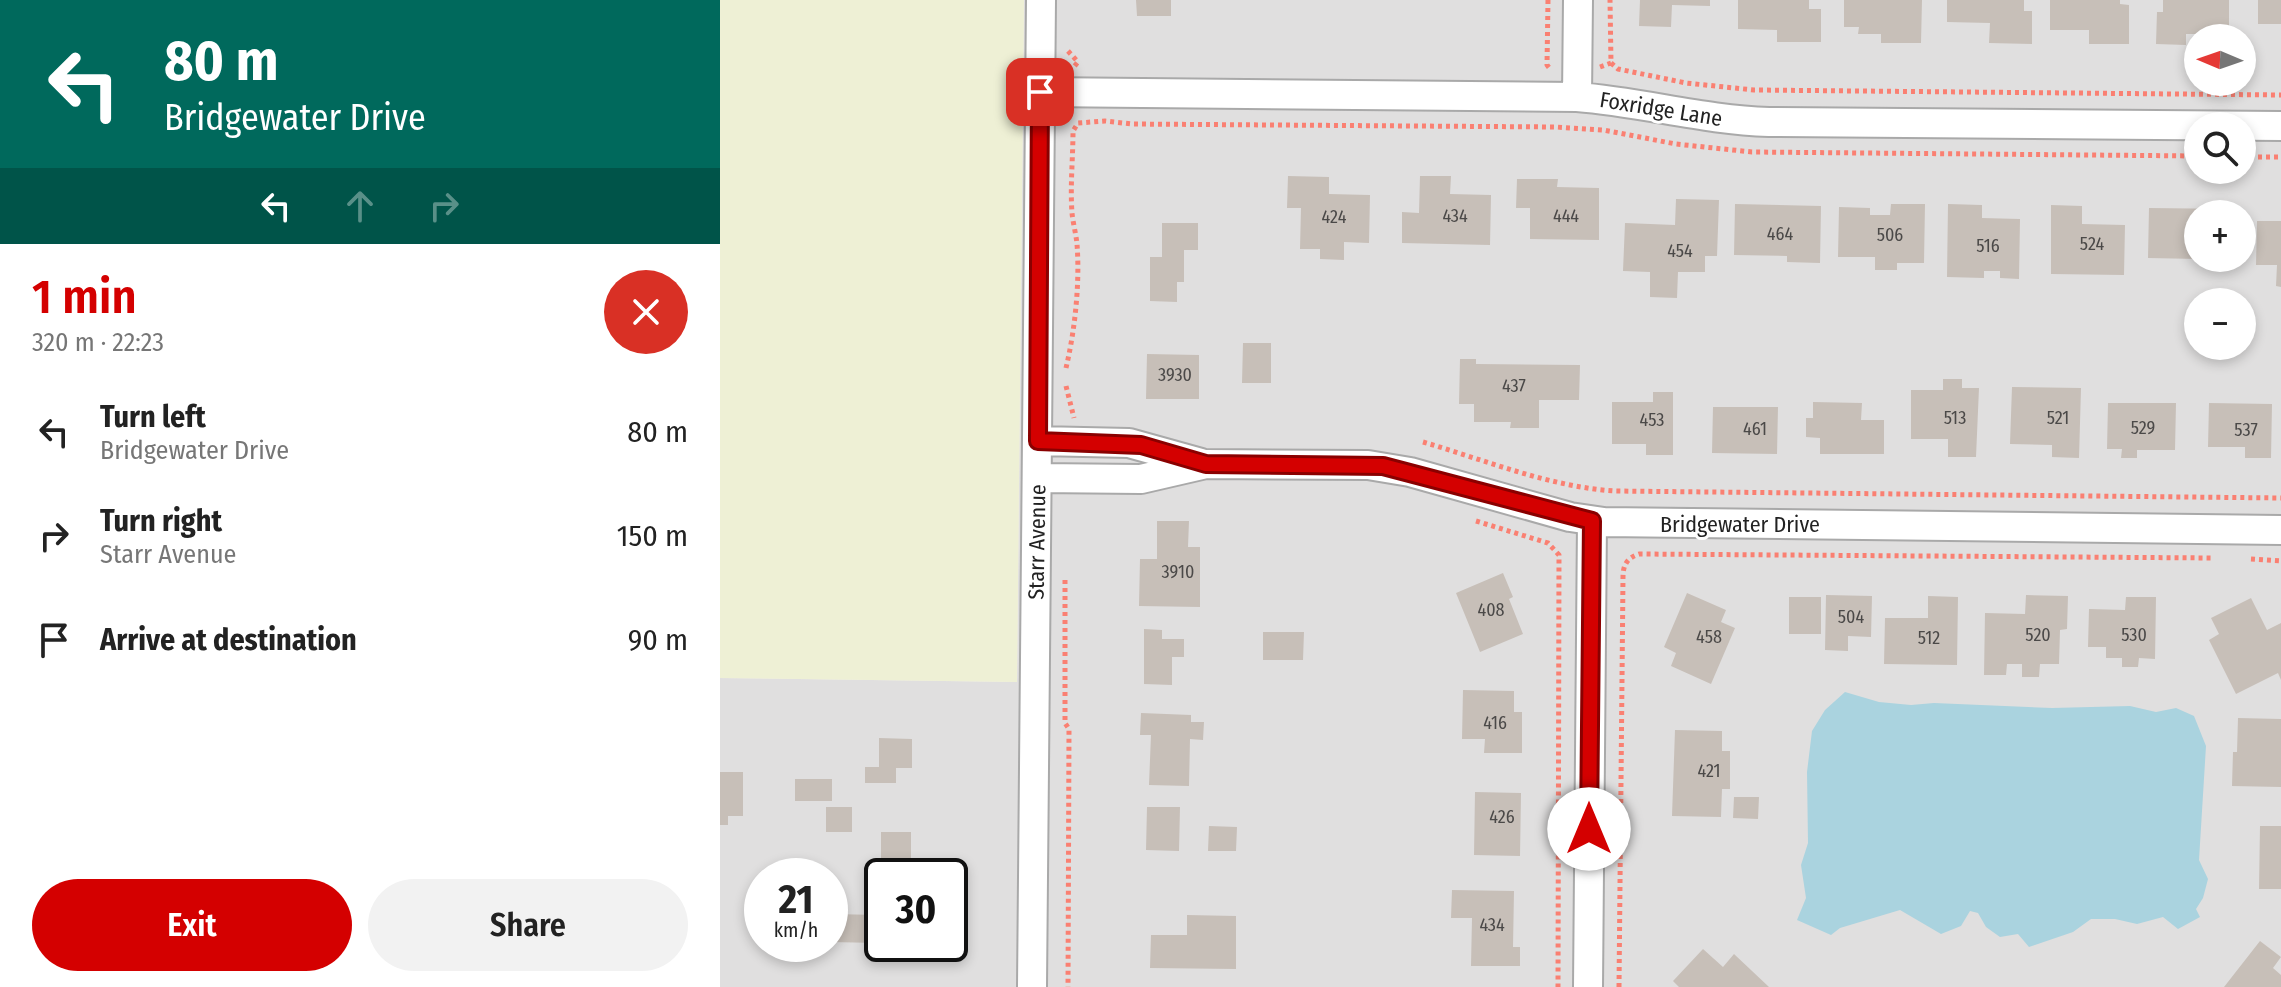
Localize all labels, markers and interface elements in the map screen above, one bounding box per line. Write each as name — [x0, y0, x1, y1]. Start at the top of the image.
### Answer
north arrow — [2184, 24, 2256, 96]
map controls — [2184, 24, 2256, 360]
text: 80 m — [164, 28, 279, 95]
icon: left — [32, 32, 136, 136]
pin — [1006, 58, 1074, 126]
icon: arrive — [1018, 70, 1062, 114]
street label: Foxridge Lane — [1598, 86, 1724, 132]
text: Bridgewater Drive — [164, 96, 426, 140]
button: search — [2184, 112, 2256, 184]
icon: left — [254, 184, 298, 228]
icon: ahead — [338, 184, 382, 228]
icon: right — [422, 184, 466, 228]
button: + — [2184, 200, 2256, 272]
house number: 434 — [1442, 205, 1468, 227]
house number: 444 — [1553, 205, 1579, 227]
house number: 424 — [1322, 206, 1347, 228]
house number: 464 — [1767, 223, 1793, 245]
house number: 506 — [1877, 224, 1903, 246]
house number: 524 — [2080, 233, 2104, 255]
house number: 516 — [1976, 235, 2000, 257]
house number: 454 — [1667, 240, 1693, 262]
text: 1 min — [32, 268, 137, 326]
button: close — [604, 270, 688, 354]
button: − — [2184, 288, 2256, 360]
text: 320 m · 22:23 — [32, 327, 164, 358]
house number: 3930 — [1158, 364, 1192, 386]
house number: 437 — [1502, 375, 1526, 397]
text: Turn left — [100, 399, 206, 435]
house number: 513 — [1944, 407, 1966, 429]
house number: 521 — [2047, 407, 2069, 429]
house number: 453 — [1640, 409, 1664, 431]
icon: left — [32, 410, 76, 454]
text: 80 m — [627, 414, 688, 450]
house number: 529 — [2131, 417, 2155, 439]
house number: 461 — [1743, 418, 1767, 440]
house number: 537 — [2234, 419, 2258, 441]
text: Bridgewater Drive — [100, 435, 289, 466]
street label: Starr Avenue — [1022, 484, 1052, 600]
text: Turn right — [100, 503, 222, 539]
street label: Bridgewater Drive — [1660, 511, 1820, 538]
icon: right — [32, 514, 76, 558]
text: 150 m — [617, 518, 688, 554]
text: Starr Avenue — [100, 539, 236, 570]
house number: 3910 — [1162, 561, 1194, 583]
house number: 408 — [1477, 599, 1505, 621]
house number: 504 — [1838, 606, 1864, 628]
icon: arrive — [32, 618, 76, 662]
text: Arrive at destination — [100, 622, 357, 658]
text: 90 m — [628, 622, 688, 658]
house number: 520 — [2025, 624, 2051, 646]
house number: 530 — [2121, 624, 2147, 646]
house number: 458 — [1696, 626, 1722, 648]
house number: 512 — [1918, 627, 1940, 649]
house number: 416 — [1483, 712, 1507, 734]
house number: 421 — [1697, 760, 1721, 782]
position arrow — [1547, 787, 1631, 871]
house number: 426 — [1489, 806, 1515, 828]
speed limit sign: 30 — [864, 858, 968, 962]
text: 21 — [779, 876, 813, 924]
button: Exit — [32, 879, 352, 971]
button: Share — [368, 879, 688, 971]
house number: 434 — [1479, 914, 1505, 936]
text: km/h — [774, 918, 818, 942]

